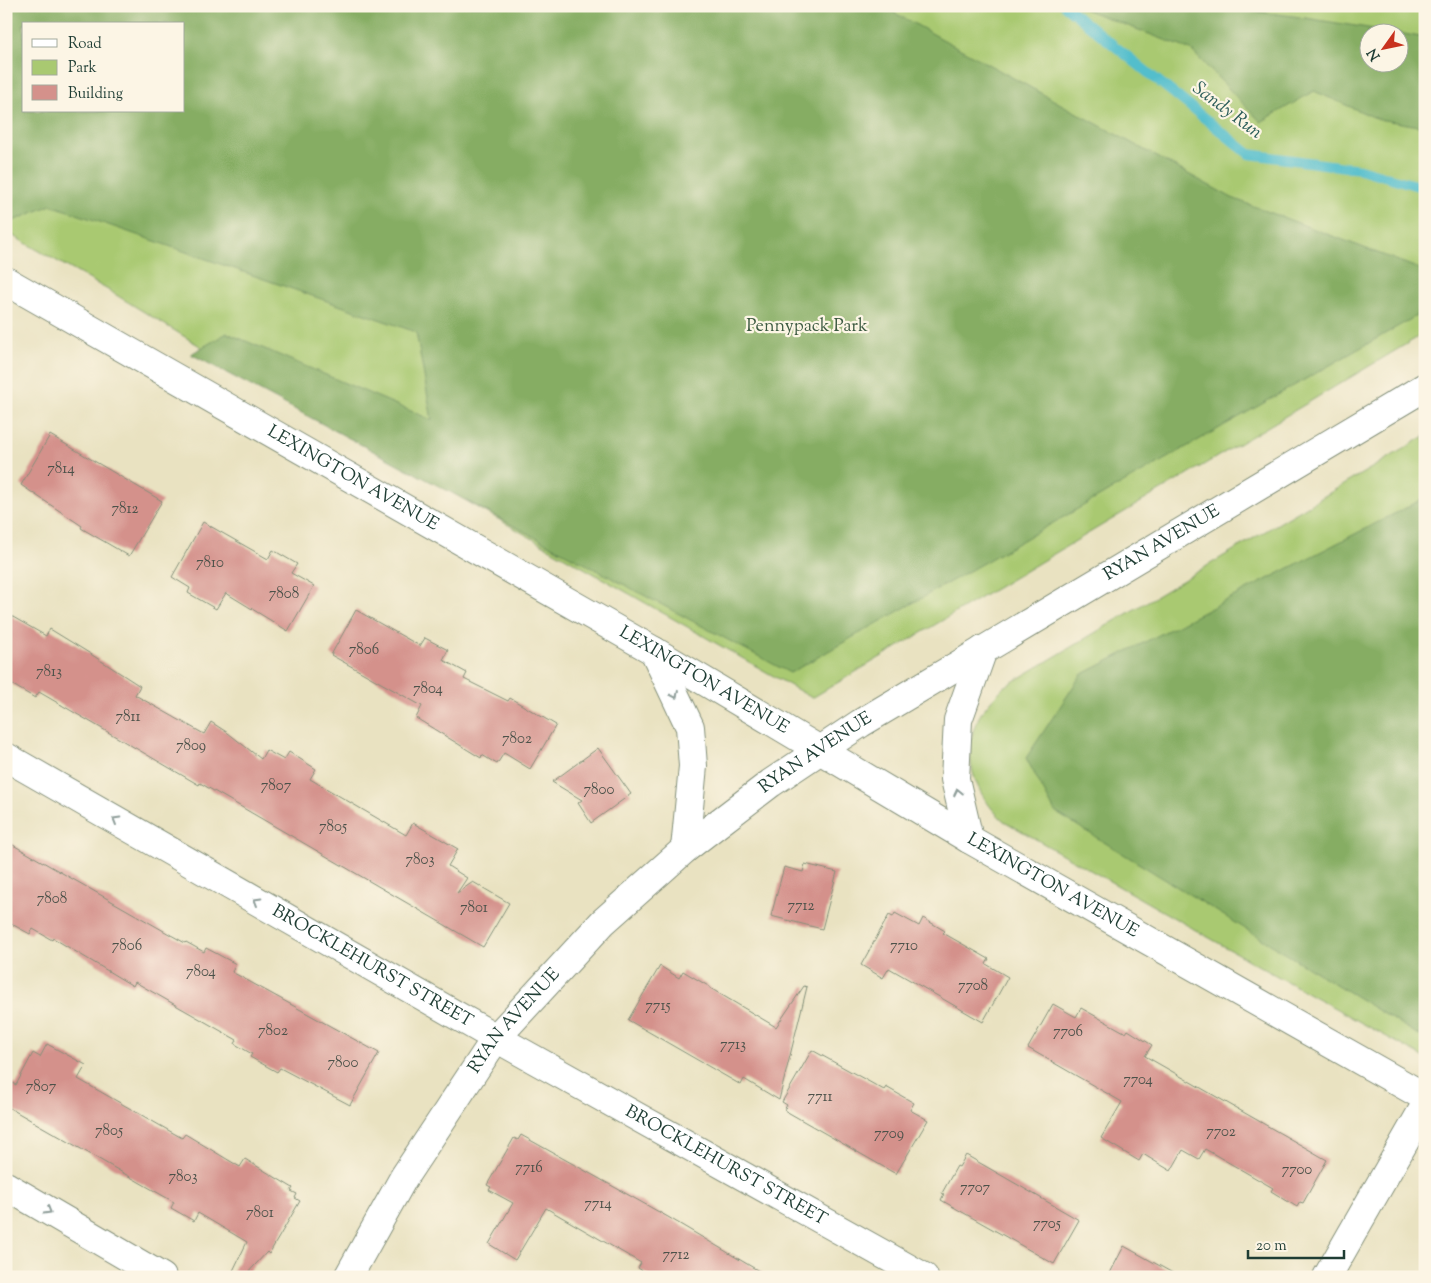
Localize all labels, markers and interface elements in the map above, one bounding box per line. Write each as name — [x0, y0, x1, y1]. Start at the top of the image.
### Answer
legend — [22, 22, 185, 112]
north arrow — [1358, 22, 1408, 72]
text: Road — [68, 34, 102, 55]
text: N — [1363, 44, 1386, 64]
text: Park — [68, 58, 97, 79]
water label: Sandy Run — [1186, 76, 1268, 146]
text: Building — [68, 84, 123, 105]
park label: Pennypack Park — [746, 314, 868, 340]
street label: LEXINGTON AVENUE — [262, 420, 443, 538]
house number: 7814 — [47, 459, 75, 480]
house number: 7812 — [111, 499, 139, 520]
street label: RYAN AVENUE — [1099, 499, 1225, 588]
house number: 7810 — [196, 553, 224, 574]
house number: 7808 — [269, 584, 299, 605]
street label: LEXINGTON AVENUE — [614, 620, 794, 741]
house number: 7806 — [349, 640, 379, 661]
house number: 7813 — [36, 662, 62, 683]
house number: 7804 — [413, 679, 443, 700]
one-way arrow — [669, 690, 679, 699]
street label: RYAN AVENUE — [754, 706, 877, 801]
house number: 7811 — [115, 707, 141, 728]
house number: 7802 — [502, 729, 532, 750]
house number: 7809 — [176, 736, 206, 757]
house number: 7807 — [261, 776, 292, 797]
house number: 7800 — [584, 780, 615, 801]
one-way arrow — [953, 787, 964, 796]
one-way arrow — [112, 816, 121, 826]
house number: 7805 — [319, 817, 347, 838]
street label: LEXINGTON AVENUE — [962, 827, 1143, 945]
house number: 7803 — [405, 850, 435, 871]
house number: 7808 — [37, 889, 67, 910]
house number: 7712 — [787, 896, 815, 917]
one-way arrow — [253, 897, 262, 907]
house number: 7801 — [460, 898, 488, 919]
street label: BROCKLEHURST STREET — [267, 899, 478, 1035]
house number: 7806 — [112, 936, 142, 957]
house number: 7710 — [890, 936, 918, 957]
house number: 7804 — [186, 962, 216, 983]
street label: RYAN AVENUE — [463, 963, 567, 1079]
house number: 7708 — [958, 976, 988, 997]
house number: 7715 — [645, 996, 671, 1017]
house number: 7802 — [258, 1021, 288, 1042]
house number: 7706 — [1053, 1022, 1083, 1043]
house number: 7713 — [720, 1035, 746, 1056]
house number: 7800 — [328, 1053, 359, 1074]
house number: 7704 — [1123, 1070, 1153, 1091]
house number: 7807 — [26, 1077, 57, 1098]
house number: 7711 — [807, 1087, 833, 1108]
street label: BROCKLEHURST STREET — [620, 1099, 832, 1233]
house number: 7805 — [95, 1121, 123, 1142]
house number: 7702 — [1206, 1122, 1236, 1143]
house number: 7709 — [874, 1124, 904, 1145]
house number: 7716 — [515, 1158, 543, 1179]
house number: 7700 — [1282, 1160, 1312, 1181]
house number: 7803 — [168, 1167, 198, 1188]
house number: 7707 — [960, 1178, 991, 1199]
house number: 7714 — [584, 1194, 612, 1215]
house number: 7801 — [246, 1203, 274, 1224]
one-way arrow — [43, 1204, 52, 1214]
house number: 7705 — [1033, 1214, 1061, 1235]
scale bar — [1248, 1228, 1345, 1260]
text: 20 m — [1256, 1236, 1287, 1257]
house number: 7712 — [662, 1245, 690, 1266]

